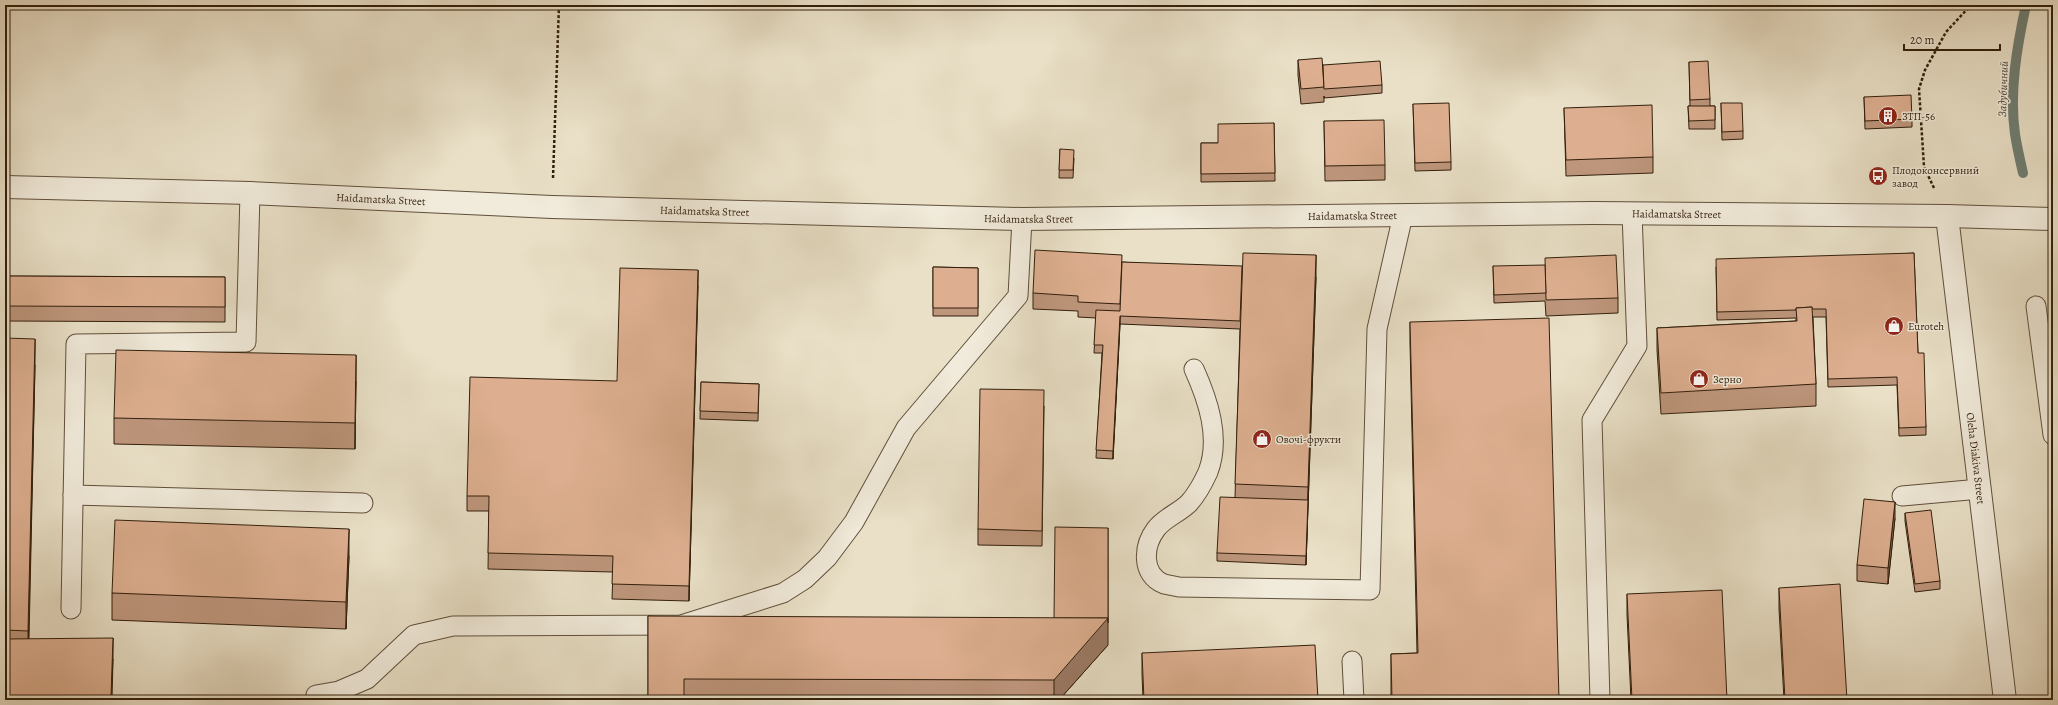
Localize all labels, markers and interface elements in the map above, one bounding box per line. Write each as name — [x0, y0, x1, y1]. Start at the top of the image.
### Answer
scale bar — [1904, 26, 2000, 52]
text: 20 m — [1910, 32, 1934, 48]
water label: Задубичний — [1994, 61, 2012, 117]
building icon: ЗТП-56 — [1877, 105, 1899, 127]
place label: ЗТП-56 — [1902, 109, 1935, 124]
place label: Плодоконсервний завод — [1892, 163, 1979, 191]
bus stop icon: Плодоконсервний завод — [1867, 165, 1889, 187]
street label: Haidamatska Street — [336, 190, 426, 209]
street label: Haidamatska Street — [660, 203, 750, 220]
street label: Haidamatska Street — [1632, 206, 1722, 222]
street label: Haidamatska Street — [1308, 208, 1398, 224]
street label: Haidamatska Street — [984, 211, 1074, 227]
shop icon: Euroteh — [1883, 315, 1905, 337]
place label: Euroteh — [1908, 319, 1944, 334]
shop icon: Зерно — [1688, 368, 1710, 390]
place label: Зерно — [1713, 372, 1742, 387]
street label: Oleha Diakiva Street — [1963, 412, 1989, 505]
shop icon: Овочі-фрукти — [1251, 428, 1273, 450]
place label: Овочі-фрукти — [1276, 432, 1341, 447]

